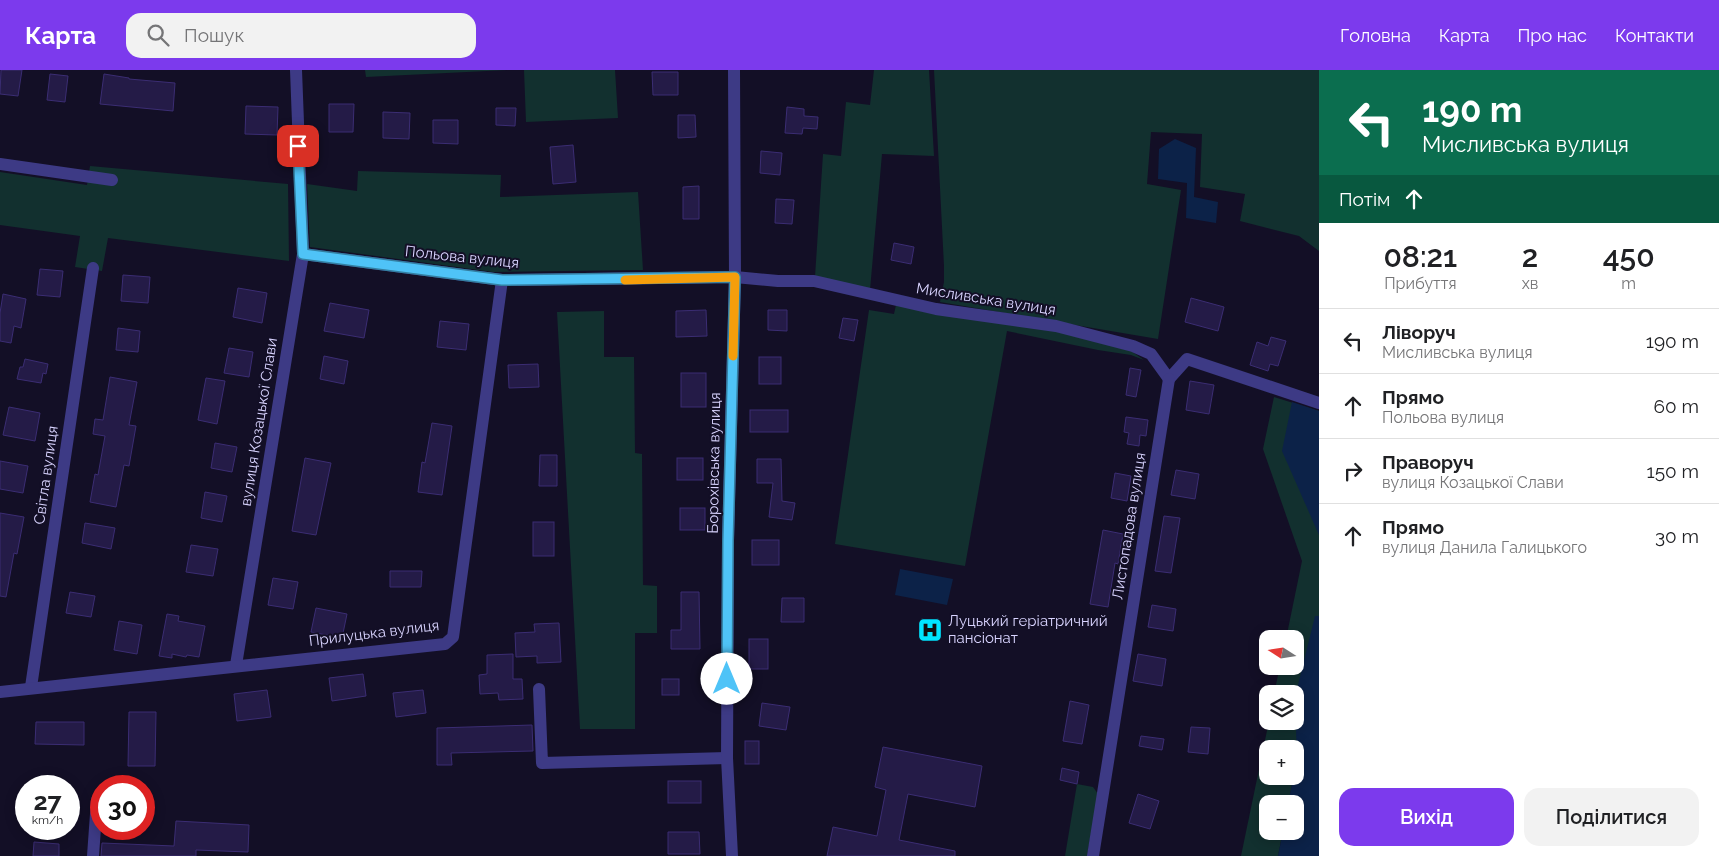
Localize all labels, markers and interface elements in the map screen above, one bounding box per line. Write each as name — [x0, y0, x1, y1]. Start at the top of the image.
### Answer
search box — [126, 13, 476, 58]
text: Карта — [25, 21, 96, 50]
icon: search — [144, 21, 172, 49]
text: Пошук — [184, 24, 244, 46]
text: Головна — [1340, 25, 1411, 46]
text: Карта — [1439, 25, 1490, 46]
text: Про нас — [1518, 25, 1587, 46]
text: Контакти — [1615, 25, 1694, 46]
text: 190 m — [1422, 89, 1522, 130]
icon: left — [1339, 90, 1404, 155]
pin — [277, 125, 319, 167]
text: Мисливська вулиця — [1422, 131, 1629, 157]
icon: arrive — [284, 132, 312, 160]
icon: ahead — [1400, 185, 1428, 213]
text: Потім — [1339, 188, 1390, 210]
text: 08:21 — [1383, 239, 1457, 274]
text: 2 — [1522, 239, 1538, 274]
text: 450 — [1603, 239, 1655, 274]
street label: Польова вулиця — [404, 242, 520, 272]
text: Прибуття — [1384, 274, 1456, 293]
text: хв — [1522, 274, 1538, 293]
text: m — [1621, 274, 1636, 293]
street label: Мисливська вулиця — [915, 279, 1057, 319]
text: Ліворуч — [1382, 321, 1456, 343]
icon: left — [1339, 327, 1367, 355]
text: 190 m — [1646, 330, 1699, 352]
street label: вулиця Козацької Слави — [237, 336, 281, 508]
text: Мисливська вулиця — [1382, 343, 1533, 362]
text: Прямо — [1382, 386, 1444, 408]
street label: Борохівська вулиця — [704, 392, 724, 534]
icon: ahead — [1339, 392, 1367, 420]
text: 60 m — [1654, 395, 1699, 417]
text: Польова вулиця — [1382, 408, 1504, 427]
street label: Світла вулиця — [30, 425, 62, 525]
street label: Листопадова вулиця — [1108, 451, 1150, 601]
text: Праворуч — [1382, 451, 1474, 473]
icon: right — [1339, 457, 1367, 485]
text: 150 m — [1647, 460, 1699, 482]
text: вулиця Козацької Слави — [1382, 473, 1564, 492]
text: Прямо — [1382, 516, 1444, 538]
icon: ahead — [1339, 522, 1367, 550]
text: 30 m — [1655, 525, 1699, 547]
text: вулиця Данила Галицького — [1382, 538, 1587, 557]
place label: Луцький геріатричний пансіонат — [948, 612, 1108, 647]
street label: Прилуцька вулиця — [308, 616, 440, 650]
hospital icon: Луцький геріатричний пансіонат — [917, 617, 943, 643]
north arrow — [1259, 630, 1304, 675]
map controls — [1259, 630, 1304, 840]
position arrow — [700, 652, 752, 704]
button: layers — [1259, 685, 1304, 730]
button: + — [1259, 740, 1304, 785]
speed limit sign: 30 — [90, 775, 155, 840]
text: 27 — [33, 786, 62, 816]
button: Вихід — [1339, 788, 1514, 846]
button: Поділитися — [1524, 788, 1699, 846]
button: − — [1259, 795, 1304, 840]
text: km/h — [32, 813, 63, 827]

